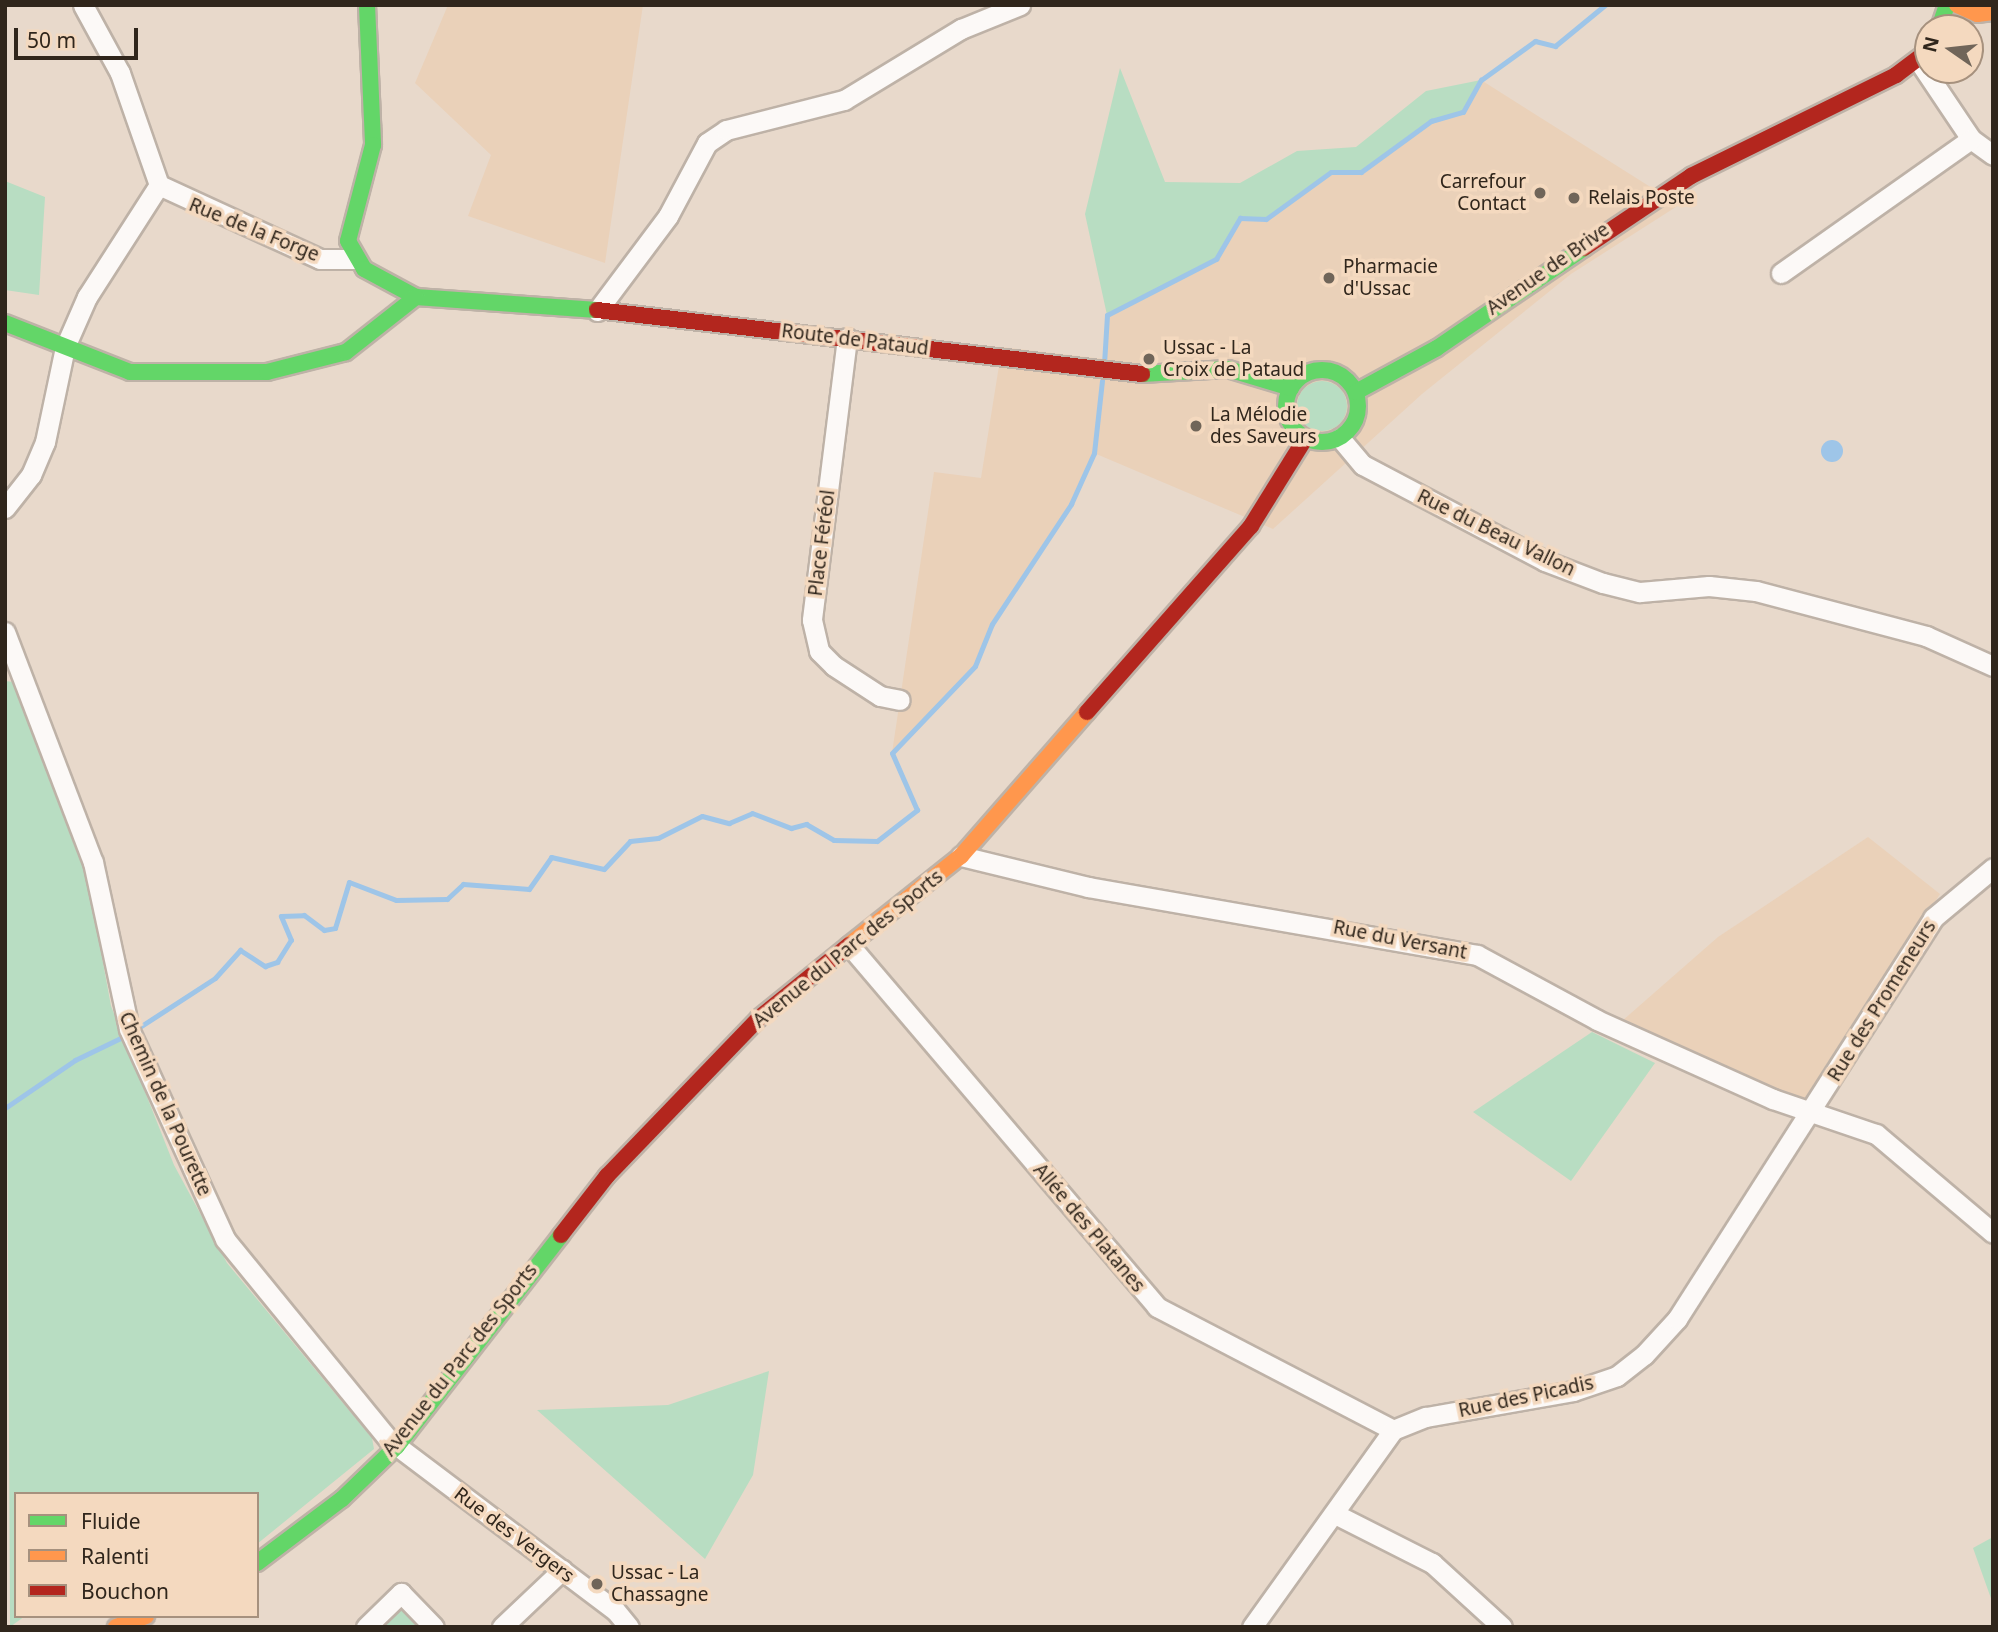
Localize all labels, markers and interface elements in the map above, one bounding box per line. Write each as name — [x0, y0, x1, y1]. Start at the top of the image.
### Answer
scale bar — [18, 14, 142, 58]
north arrow — [1914, 14, 1984, 84]
text: 50 m — [27, 26, 76, 54]
text: N — [1916, 34, 1945, 55]
place label: Carrefour Contact — [1440, 171, 1526, 215]
marker: Carrefour Contact — [1532, 185, 1548, 201]
place label: Relais Poste — [1588, 187, 1695, 209]
marker: Relais Poste — [1566, 190, 1582, 206]
street label: Rue de la Forge — [186, 193, 322, 267]
street label: Avenue de Brive — [1482, 218, 1614, 320]
place label: Pharmacie d'Ussac — [1343, 256, 1438, 300]
marker: Pharmacie d'Ussac — [1321, 270, 1337, 286]
street label: Route de Pataud — [780, 320, 930, 360]
place label: Ussac - La Croix de Pataud — [1163, 337, 1304, 381]
marker: Ussac - La Croix de Pataud — [1141, 351, 1157, 367]
place label: La Mélodie des Saveurs — [1210, 404, 1317, 448]
marker: La Mélodie des Saveurs — [1188, 418, 1204, 434]
street label: Rue du Beau Vallon — [1413, 485, 1579, 581]
street label: Place Féréol — [804, 489, 840, 597]
street label: Avenue du Parc des Sports — [749, 865, 947, 1033]
street label: Rue du Versant — [1331, 916, 1469, 964]
street label: Rue des Promeneurs — [1823, 916, 1941, 1086]
street label: Chemin de la Pourette — [114, 1008, 216, 1200]
street label: Allée des Platanes — [1029, 1159, 1149, 1297]
street label: Avenue du Parc des Sports — [378, 1259, 542, 1461]
street label: Rue des Picadis — [1456, 1372, 1596, 1422]
street label: Rue des Vergers — [449, 1482, 579, 1588]
legend — [14, 1492, 259, 1618]
text: Fluide — [81, 1507, 140, 1535]
text: Ralenti — [81, 1542, 149, 1570]
place label: Ussac - La Chassagne — [611, 1562, 708, 1606]
marker: Ussac - La Chassagne — [589, 1576, 605, 1592]
text: Bouchon — [81, 1577, 169, 1605]

